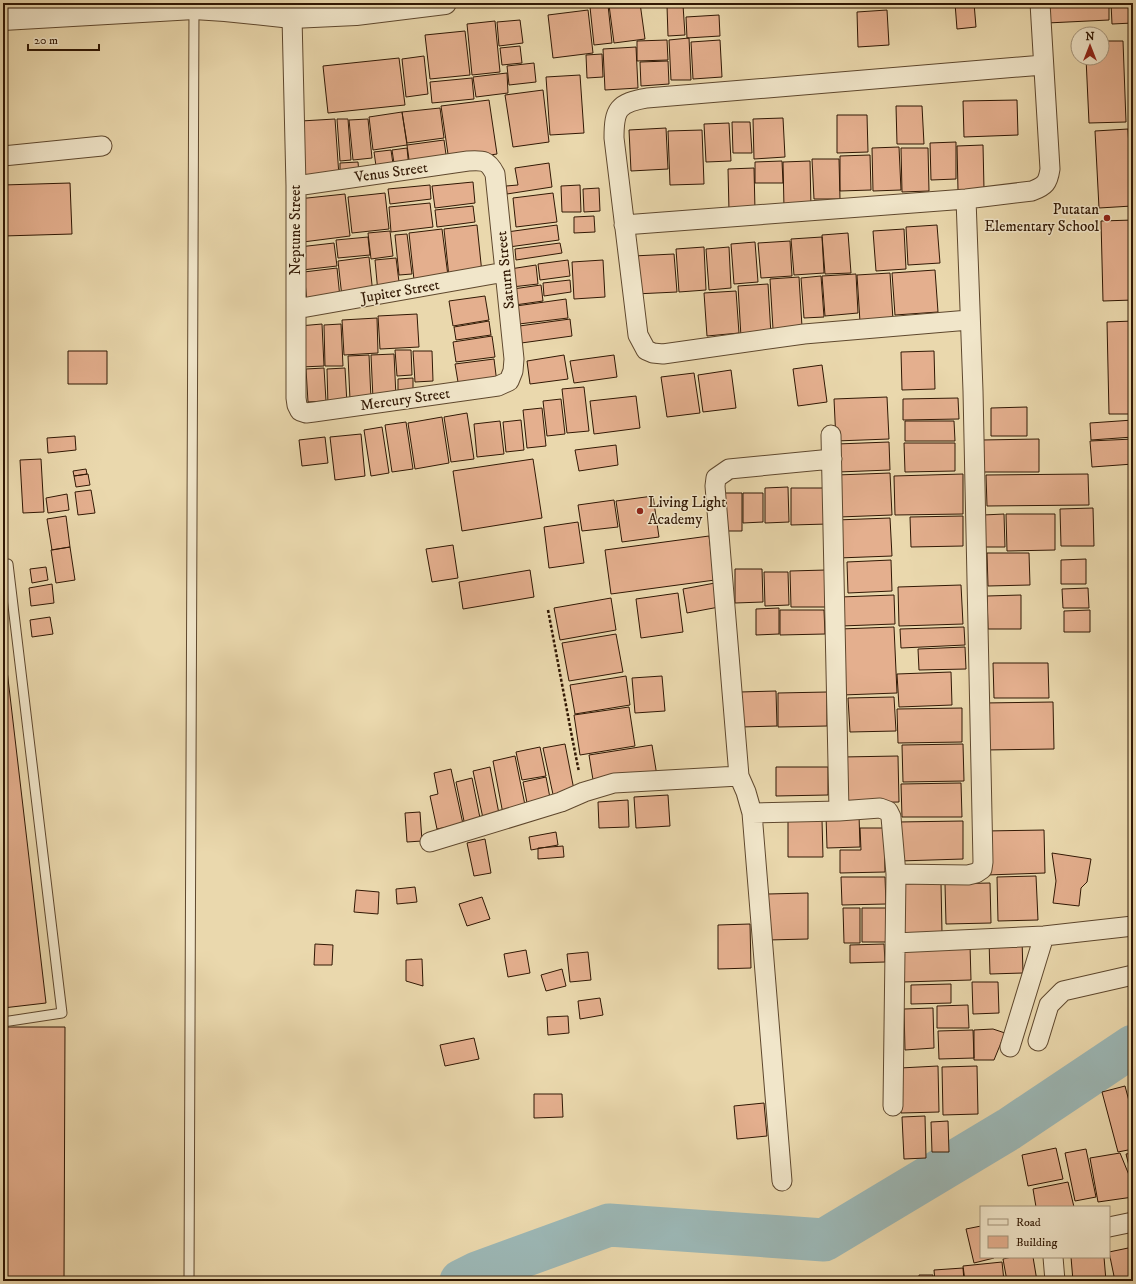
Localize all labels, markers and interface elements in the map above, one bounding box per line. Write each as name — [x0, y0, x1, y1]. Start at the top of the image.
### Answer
scale bar — [28, 26, 99, 52]
north arrow — [1070, 26, 1110, 66]
text: N — [1085, 30, 1095, 44]
text: 20 m — [34, 33, 58, 48]
street label: Venus Street — [352, 158, 429, 187]
street label: Neptune Street — [286, 185, 305, 275]
place label: Putatan Elementary School — [984, 200, 1099, 236]
marker: Putatan Elementary School — [1102, 213, 1112, 223]
street label: Saturn Street — [492, 230, 519, 310]
street label: Jupiter Street — [357, 275, 441, 308]
street label: Mercury Street — [359, 384, 451, 415]
place label: Living Light Academy — [648, 493, 726, 529]
marker: Living Light Academy — [635, 506, 645, 516]
legend — [980, 1206, 1110, 1258]
text: Road — [1016, 1215, 1041, 1230]
text: Building — [1016, 1235, 1057, 1250]

